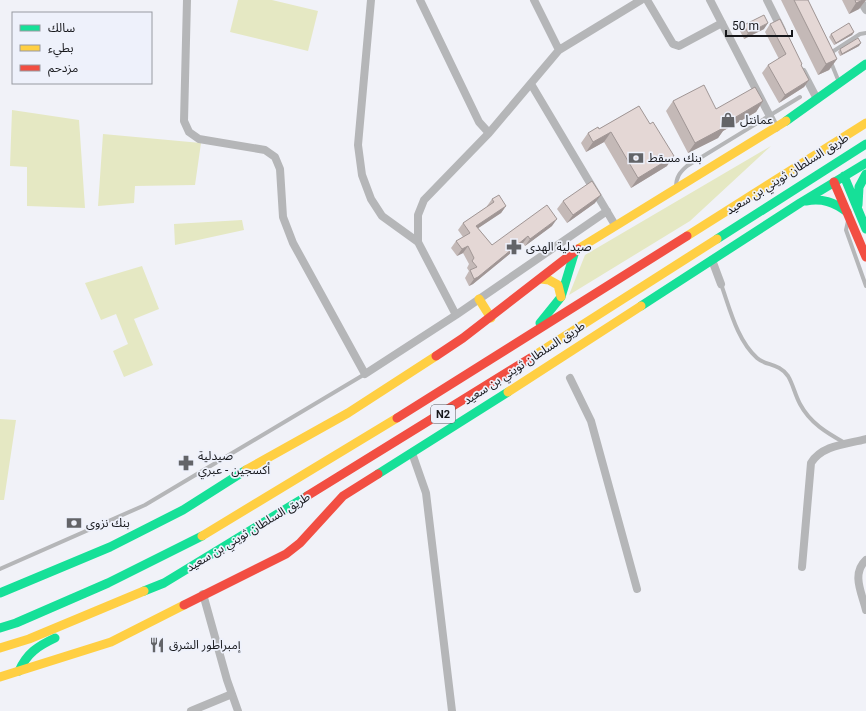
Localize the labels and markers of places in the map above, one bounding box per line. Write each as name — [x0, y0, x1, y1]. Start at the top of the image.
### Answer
shop icon: عمانتل — [719, 111, 737, 129]
place label: عمانتل — [740, 113, 773, 127]
bank icon: بنك مسقط — [627, 149, 645, 167]
place label: بنك مسقط — [648, 151, 702, 165]
pharmacy icon: صيدلية الهدى — [505, 238, 523, 256]
place label: صيدلية الهدى — [526, 240, 592, 254]
place label: صيدلية أكسجين - عبري — [198, 449, 270, 480]
pharmacy icon: صيدلية أكسجين - عبري — [177, 454, 195, 472]
bank icon: بنك نزوى — [65, 514, 83, 532]
place label: بنك نزوى — [86, 516, 130, 530]
restaurant icon: إمبراطور الشرق — [148, 636, 166, 654]
place label: إمبراطور الشرق — [169, 638, 241, 653]

